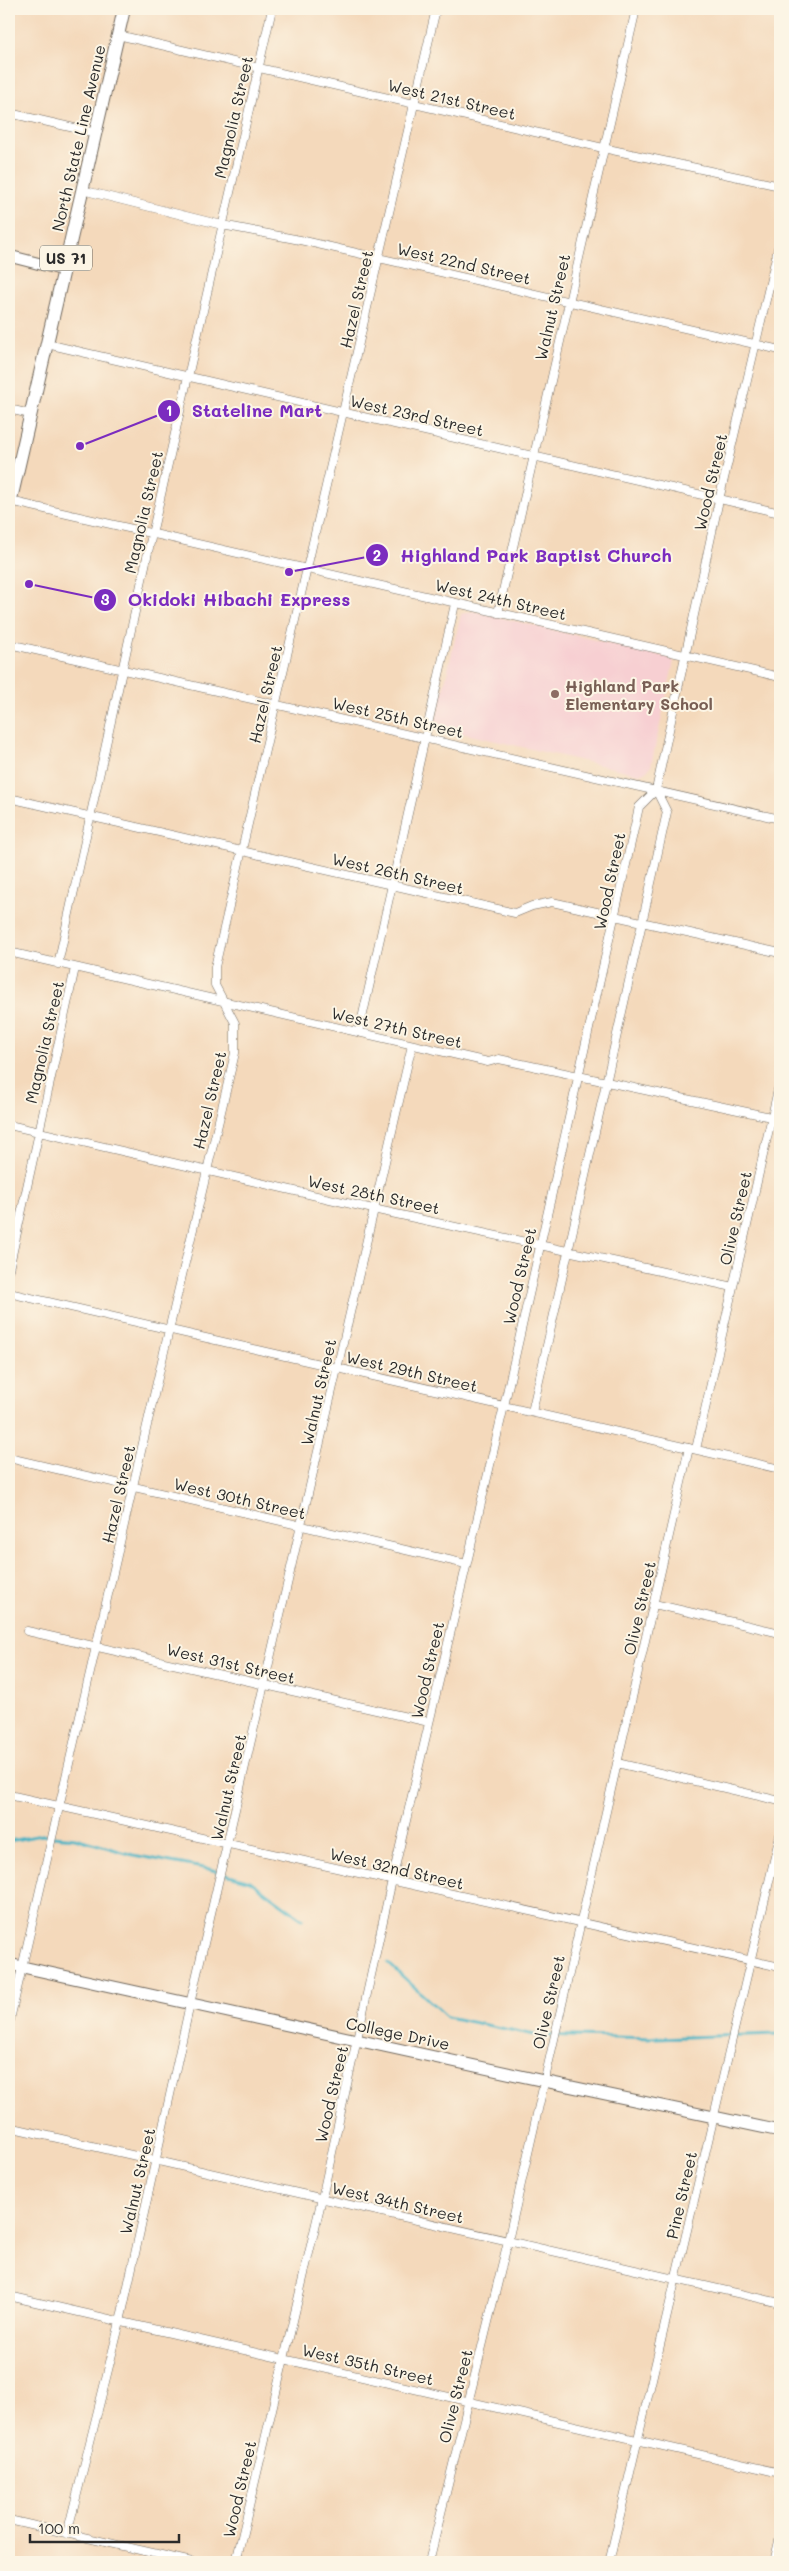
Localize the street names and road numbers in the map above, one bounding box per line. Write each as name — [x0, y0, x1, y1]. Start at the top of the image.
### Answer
street label: North State Line Avenue — [46, 43, 110, 233]
street label: Magnolia Street — [209, 54, 257, 180]
street label: West 21st Street — [386, 74, 518, 124]
street label: West 22nd Street — [395, 237, 533, 289]
road number: US 71 — [40, 246, 92, 270]
street label: Hazel Street — [334, 248, 378, 350]
street label: Walnut Street — [530, 252, 574, 362]
street label: West 23rd Street — [348, 389, 486, 441]
street label: Wood Street — [689, 431, 731, 533]
street label: Magnolia Street — [119, 449, 167, 575]
street label: West 24th Street — [433, 574, 569, 624]
street label: Hazel Street — [243, 643, 287, 745]
street label: West 25th Street — [330, 692, 466, 742]
street label: Wood Street — [588, 830, 630, 932]
street label: West 26th Street — [330, 848, 466, 898]
street label: Magnolia Street — [20, 979, 68, 1105]
street label: West 27th Street — [329, 1002, 465, 1052]
street label: Hazel Street — [187, 1049, 231, 1151]
street label: Olive Street — [714, 1169, 756, 1267]
street label: West 28th Street — [306, 1170, 442, 1218]
street label: Wood Street — [498, 1225, 540, 1327]
street label: Walnut Street — [296, 1337, 340, 1447]
street label: West 29th Street — [344, 1346, 480, 1396]
street label: Hazel Street — [96, 1443, 140, 1545]
street label: West 30th Street — [172, 1473, 308, 1523]
street label: Olive Street — [618, 1559, 660, 1657]
street label: Wood Street — [406, 1619, 448, 1721]
street label: West 31st Street — [165, 1638, 297, 1688]
street label: Walnut Street — [206, 1732, 250, 1842]
street label: West 32nd Street — [328, 1842, 466, 1894]
street label: Olive Street — [527, 1953, 569, 2051]
street label: College Drive — [344, 2012, 452, 2054]
street label: Wood Street — [310, 2043, 352, 2145]
street label: Walnut Street — [115, 2126, 159, 2236]
street label: Pine Street — [661, 2149, 701, 2241]
street label: West 34th Street — [330, 2177, 466, 2227]
street label: West 35th Street — [300, 2339, 436, 2389]
street label: Olive Street — [433, 2347, 477, 2445]
street label: Wood Street — [218, 2438, 260, 2540]

